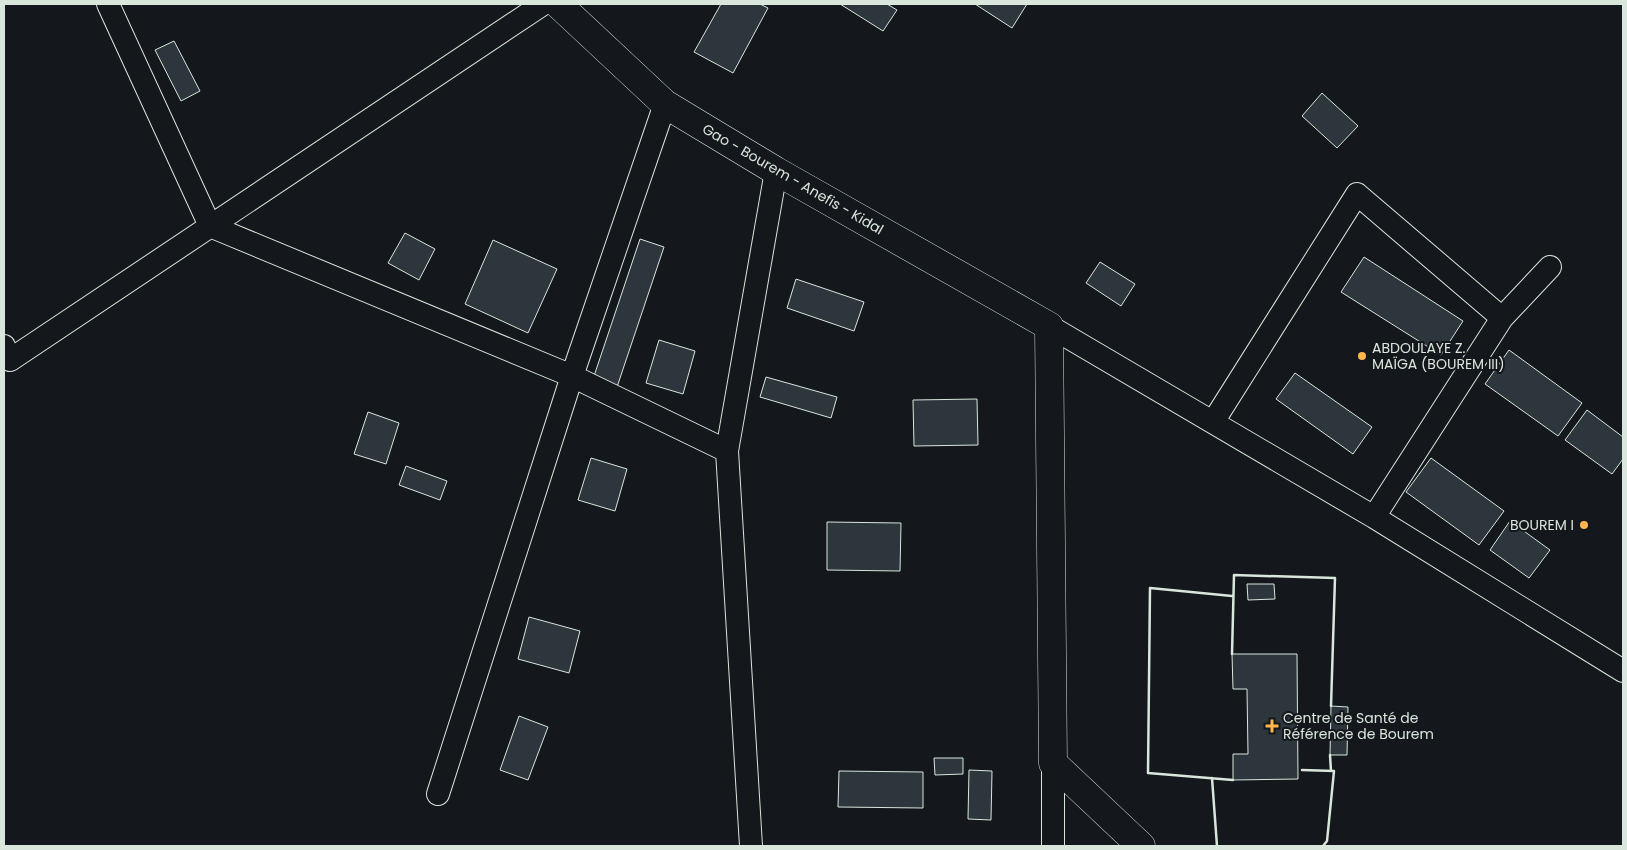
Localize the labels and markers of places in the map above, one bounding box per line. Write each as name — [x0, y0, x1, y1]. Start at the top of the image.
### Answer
place label: ABDOULAYE Z. MAÏGA (BOUREM III) — [1372, 338, 1505, 374]
marker: ABDOULAYE Z. MAÏGA (BOUREM III) — [1356, 350, 1368, 362]
place label: BOUREM I — [1510, 515, 1574, 535]
marker: BOUREM I — [1578, 519, 1590, 531]
place label: Centre de Santé de Référence de Bourem — [1283, 708, 1434, 744]
marker: Centre de Santé de Référence de Bourem — [1265, 719, 1279, 733]

